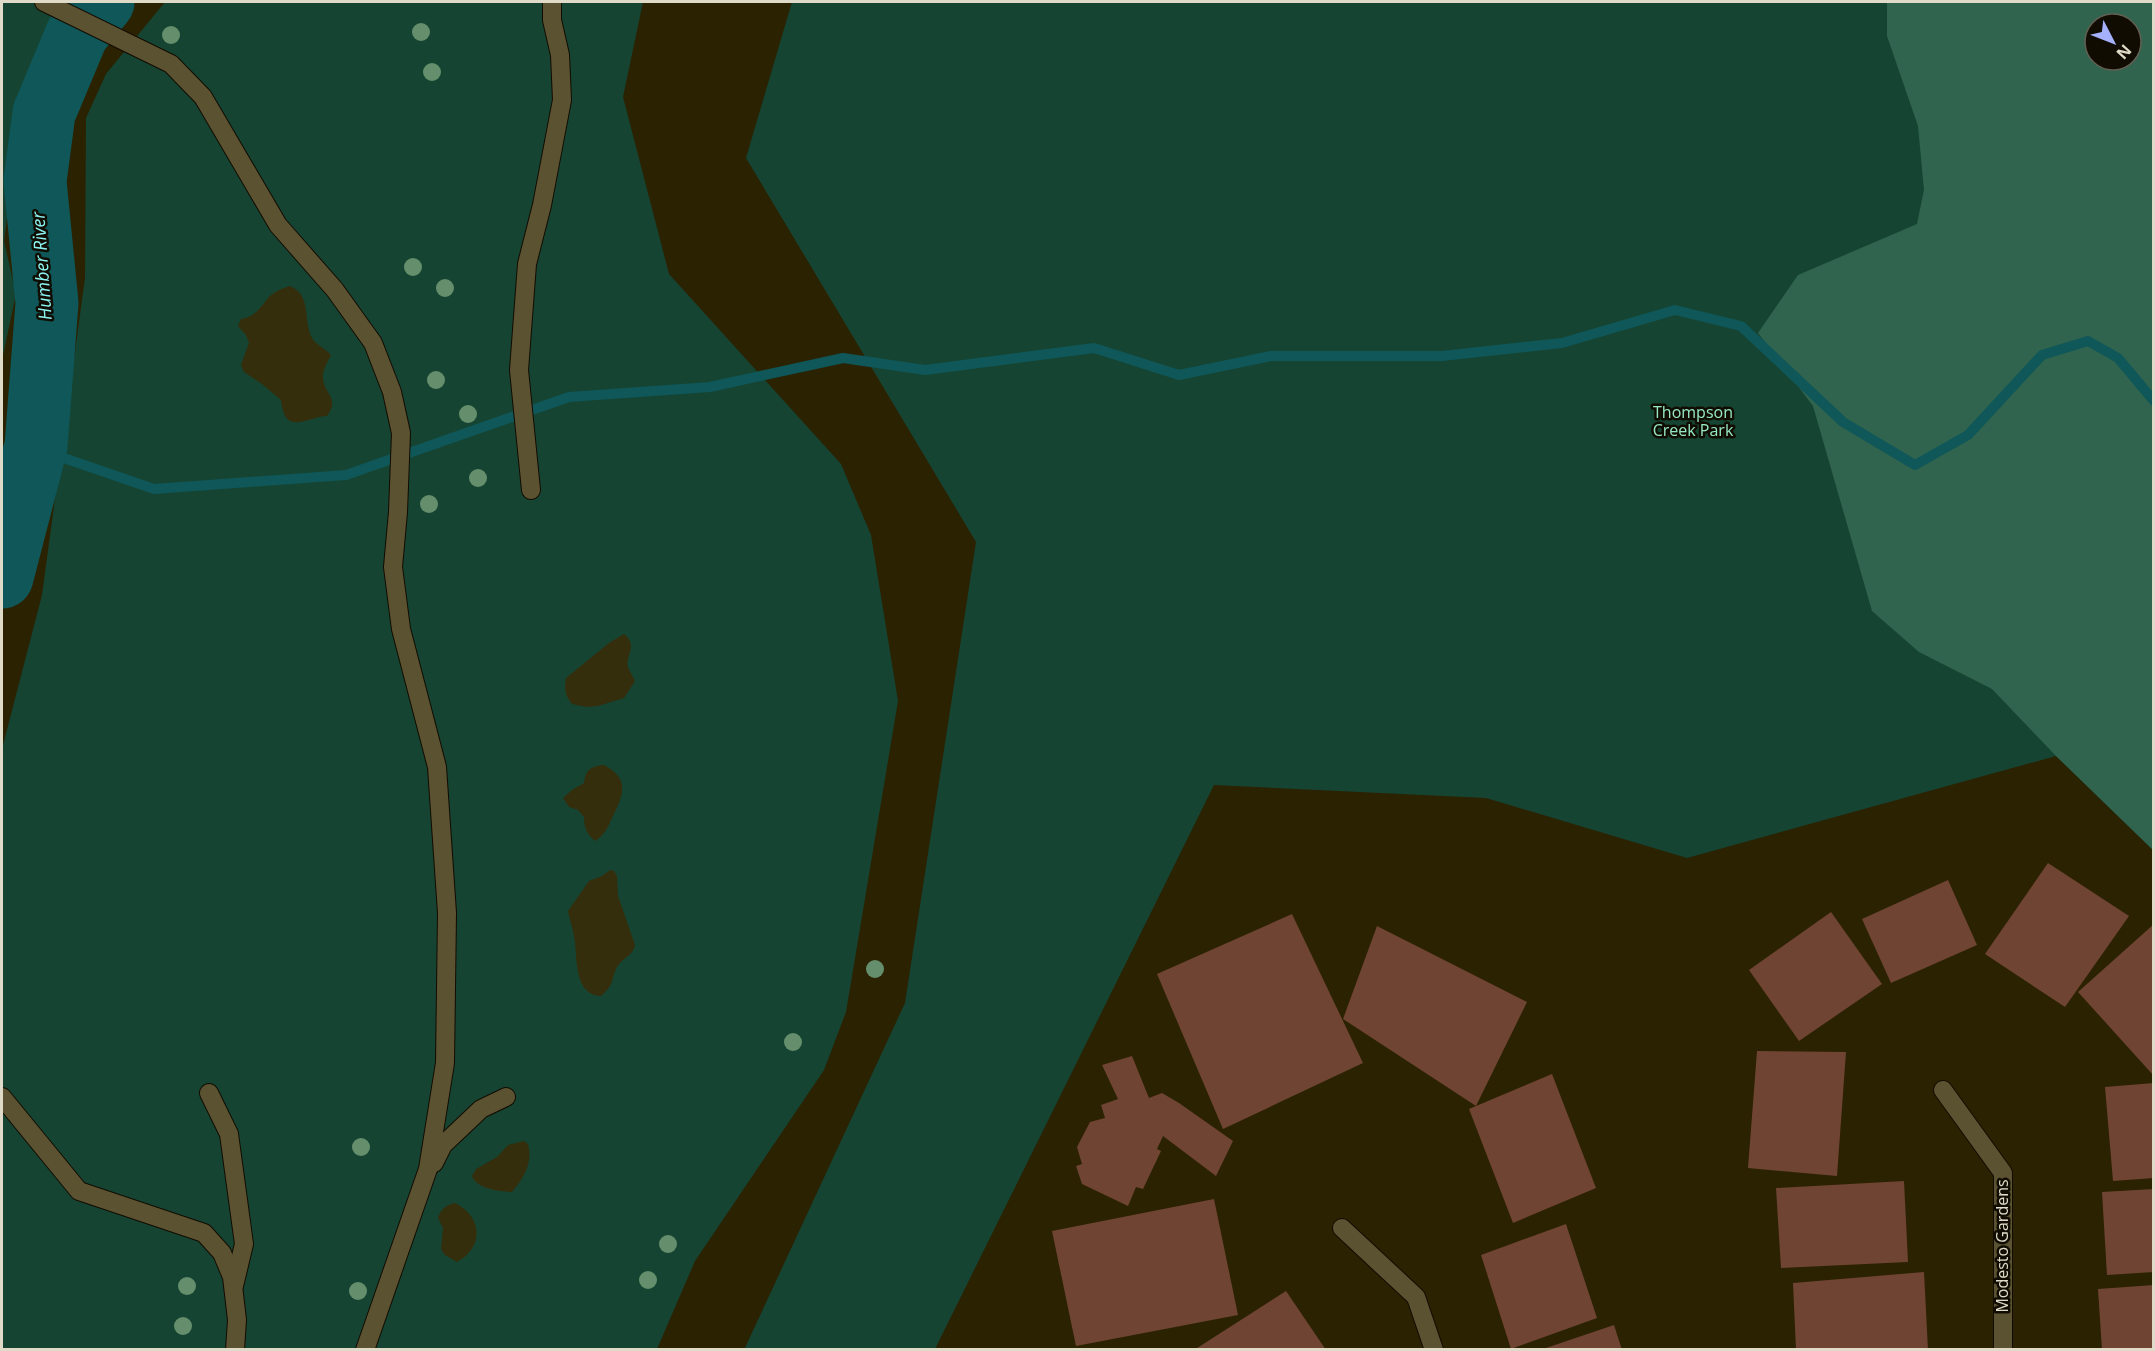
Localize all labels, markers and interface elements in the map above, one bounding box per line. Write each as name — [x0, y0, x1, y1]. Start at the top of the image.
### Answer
north arrow — [2083, 12, 2143, 72]
text: N — [2112, 40, 2137, 64]
water label: Humber River — [25, 210, 57, 321]
park label: Thompson Creek Park — [1653, 401, 1734, 441]
street label: Modesto Gardens — [1991, 1179, 2013, 1313]

